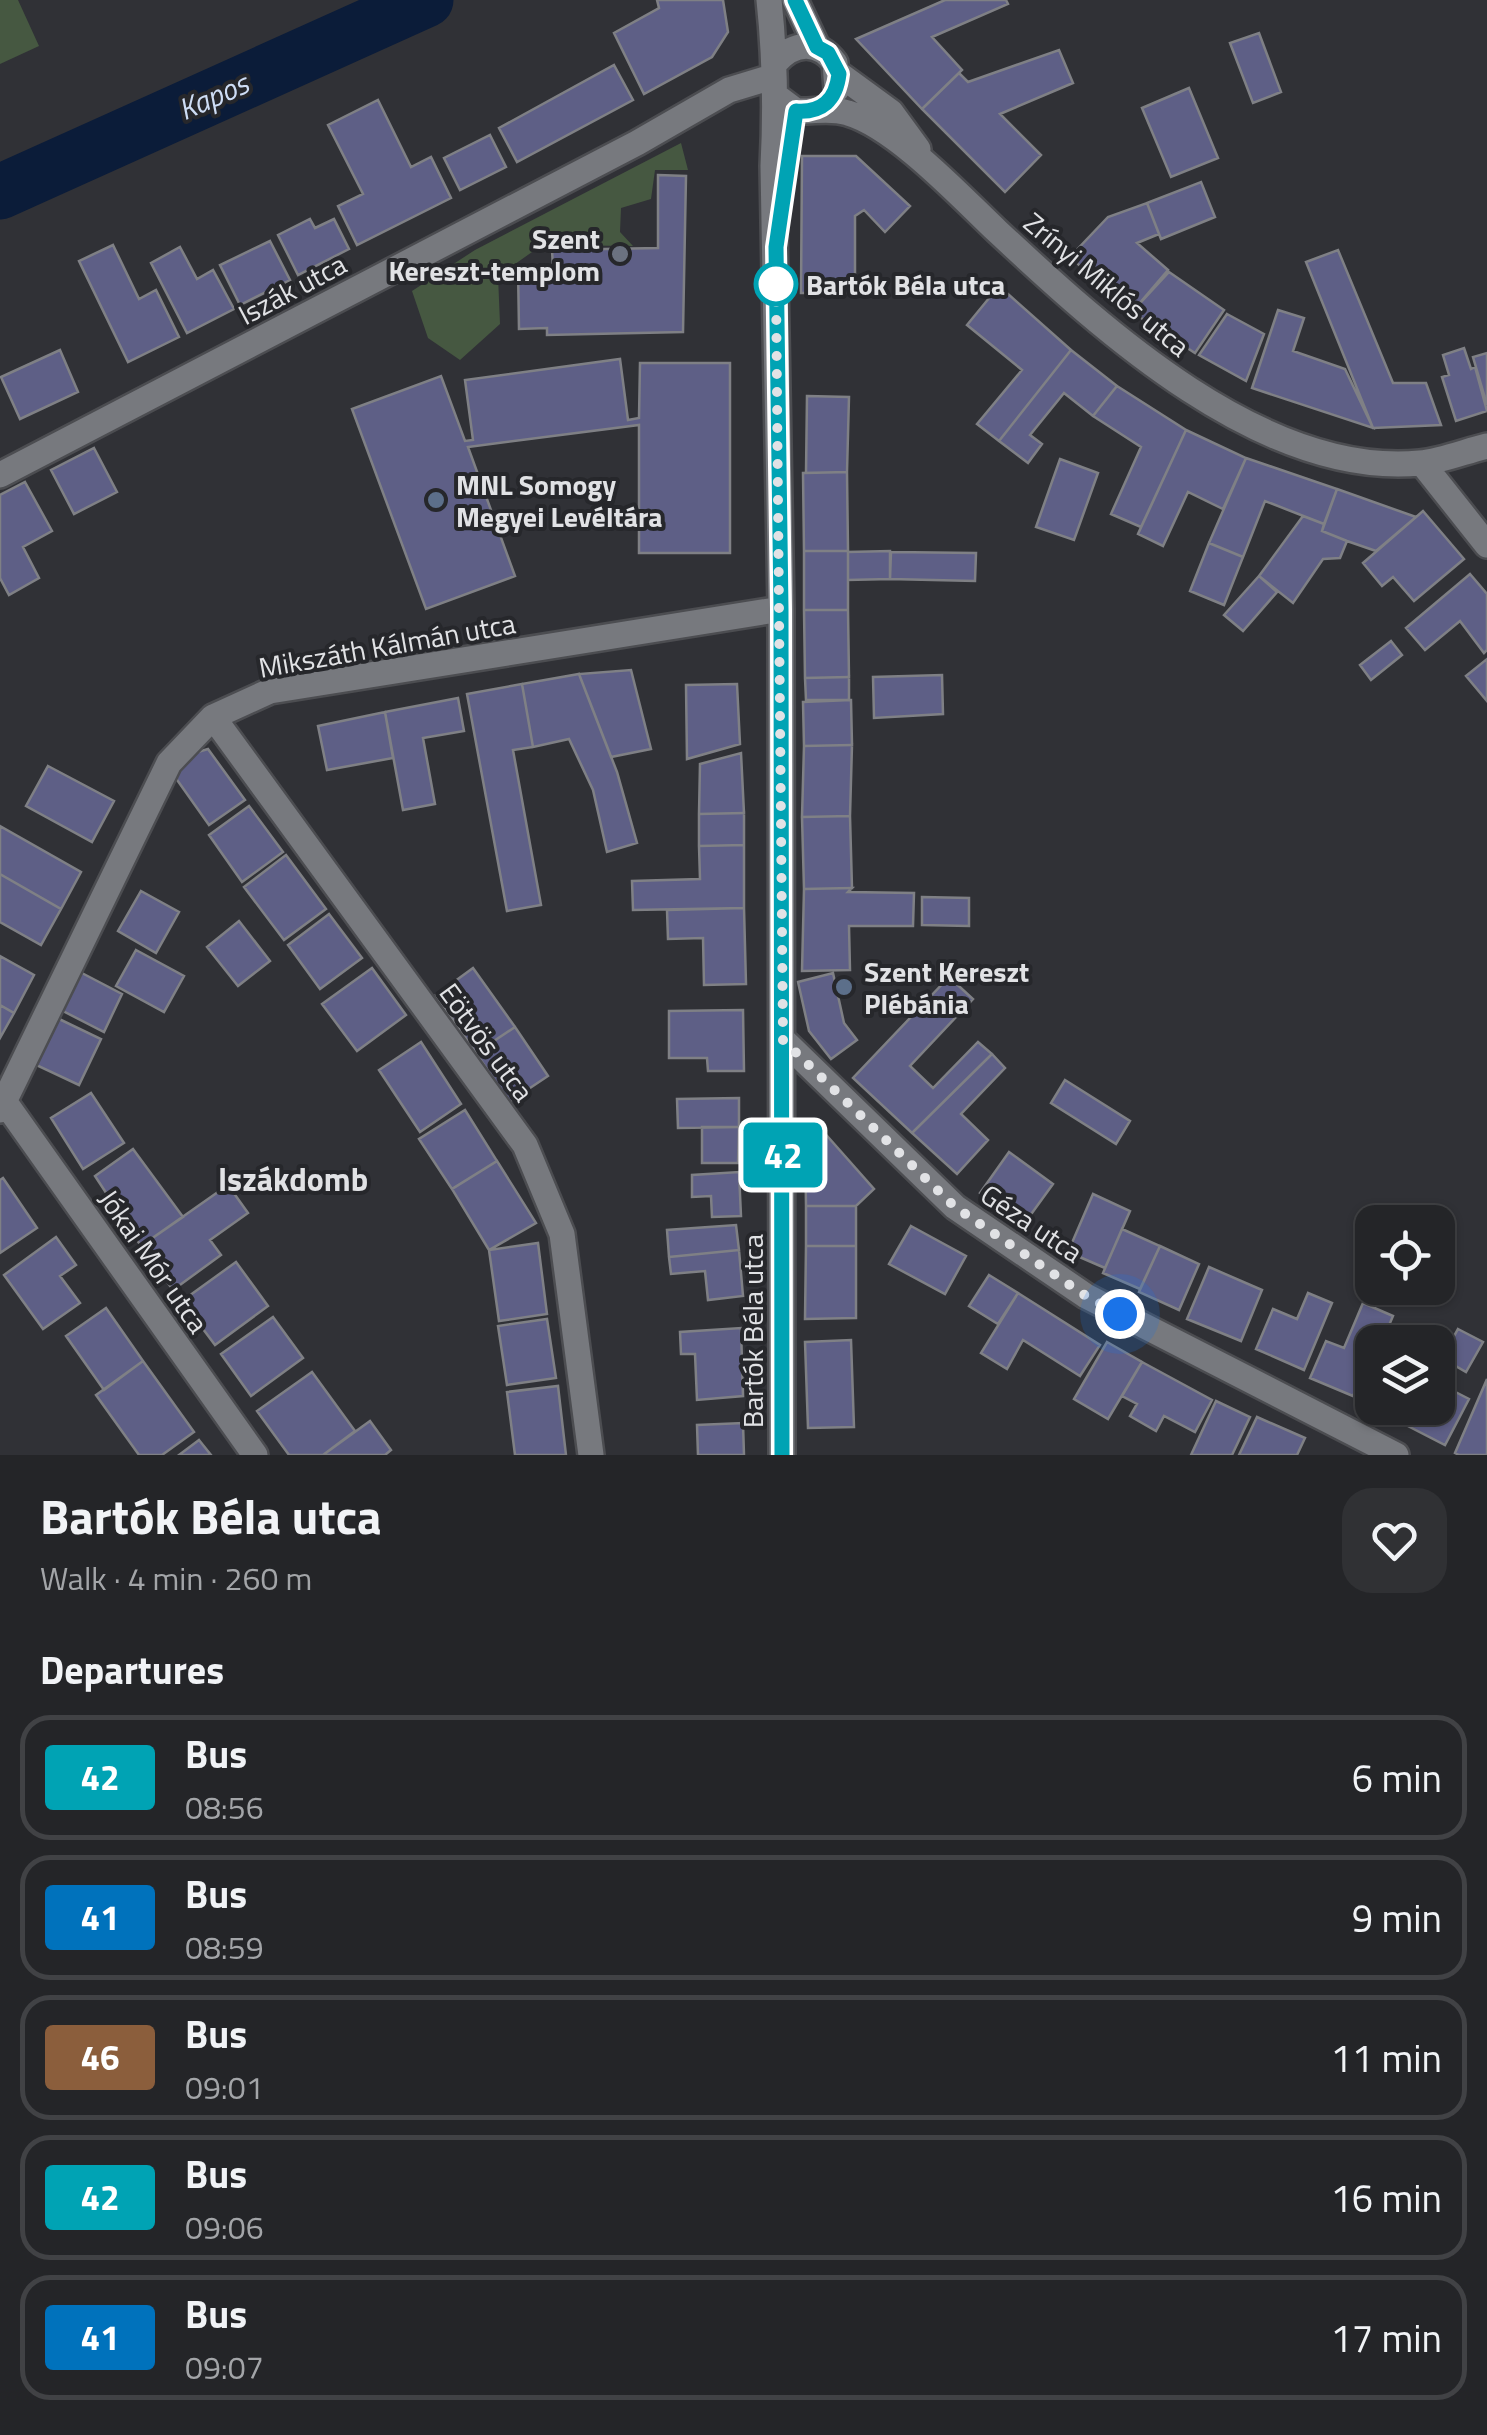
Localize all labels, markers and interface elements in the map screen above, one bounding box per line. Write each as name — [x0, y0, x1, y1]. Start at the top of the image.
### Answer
water label: Kapos — [170, 59, 258, 132]
street label: Zrínyi Miklós utca — [1014, 201, 1200, 367]
place label: Szent Kereszt-templom — [388, 217, 600, 292]
street label: Iszák utca — [230, 243, 354, 335]
marker: Szent Kereszt-templom — [609, 243, 631, 265]
marker: Bartók Béla utca — [755, 263, 797, 305]
place label: Bartók Béla utca — [806, 263, 1005, 306]
place label: MNL Somogy Megyei Levéltára — [456, 463, 663, 538]
marker: MNL Somogy Megyei Levéltára — [425, 489, 447, 511]
street label: Mikszáth Kálmán utca — [255, 601, 519, 689]
place label: Szent Kereszt Plébánia — [864, 950, 1029, 1025]
street label: Eötvös utca — [429, 974, 545, 1110]
marker: Szent Kereszt Plébánia — [833, 976, 855, 998]
line badge: 42 — [738, 1122, 828, 1188]
text: 42 — [763, 1128, 803, 1182]
district label: Iszákdomb — [218, 1155, 368, 1203]
street label: Géza utca — [972, 1173, 1092, 1273]
street label: Jókai Mór utca — [88, 1180, 220, 1342]
map controls — [1355, 1205, 1455, 1425]
button: locate — [1355, 1205, 1455, 1305]
street label: Bartók Béla utca — [731, 1234, 774, 1428]
your location — [1095, 1289, 1145, 1339]
button: layers — [1355, 1325, 1455, 1425]
text: Bartók Béla utca — [40, 1480, 382, 1553]
button: heart — [1342, 1488, 1447, 1593]
text: Walk · 4 min · 260 m — [40, 1554, 312, 1602]
text: Departures — [40, 1641, 224, 1699]
text: Bus — [185, 1725, 247, 1783]
text: 6 min — [1352, 1749, 1442, 1807]
text: 42 — [80, 1750, 120, 1804]
text: 08:56 — [185, 1783, 264, 1831]
text: Bus — [185, 1865, 247, 1923]
text: 9 min — [1352, 1889, 1442, 1947]
text: 41 — [80, 1890, 120, 1944]
text: 08:59 — [185, 1923, 264, 1971]
text: Bus — [185, 2005, 247, 2063]
text: 11 min — [1331, 2029, 1442, 2087]
text: 46 — [80, 2030, 120, 2084]
text: 09:01 — [185, 2063, 264, 2111]
text: Bus — [185, 2145, 247, 2203]
text: 16 min — [1331, 2169, 1442, 2227]
text: 42 — [80, 2170, 120, 2224]
text: 09:06 — [185, 2203, 264, 2251]
text: Bus — [185, 2285, 247, 2343]
text: 17 min — [1331, 2309, 1442, 2367]
text: 41 — [80, 2310, 120, 2364]
text: 09:07 — [185, 2343, 264, 2391]

